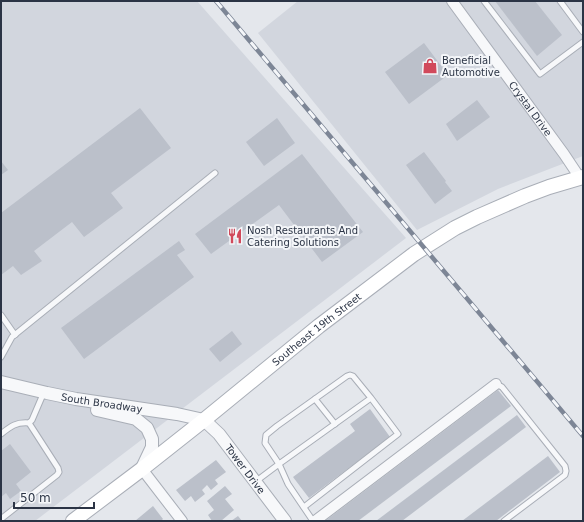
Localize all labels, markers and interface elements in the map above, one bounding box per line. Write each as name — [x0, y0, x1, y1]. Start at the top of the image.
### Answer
place label: Beneficial Automotive — [442, 55, 500, 78]
shop icon: Beneficial Automotive — [421, 57, 439, 75]
street label: Crystal Drive — [507, 79, 554, 138]
place label: Nosh Restaurants And Catering Solutions — [247, 225, 358, 248]
restaurant icon: Nosh Restaurants And Catering Solutions — [226, 227, 244, 245]
street label: Southeast 19th Street — [270, 291, 364, 368]
street label: South Broadway — [60, 391, 143, 415]
street label: Tower Drive — [222, 442, 267, 496]
scale bar — [14, 484, 94, 510]
text: 50 m — [20, 491, 51, 505]

